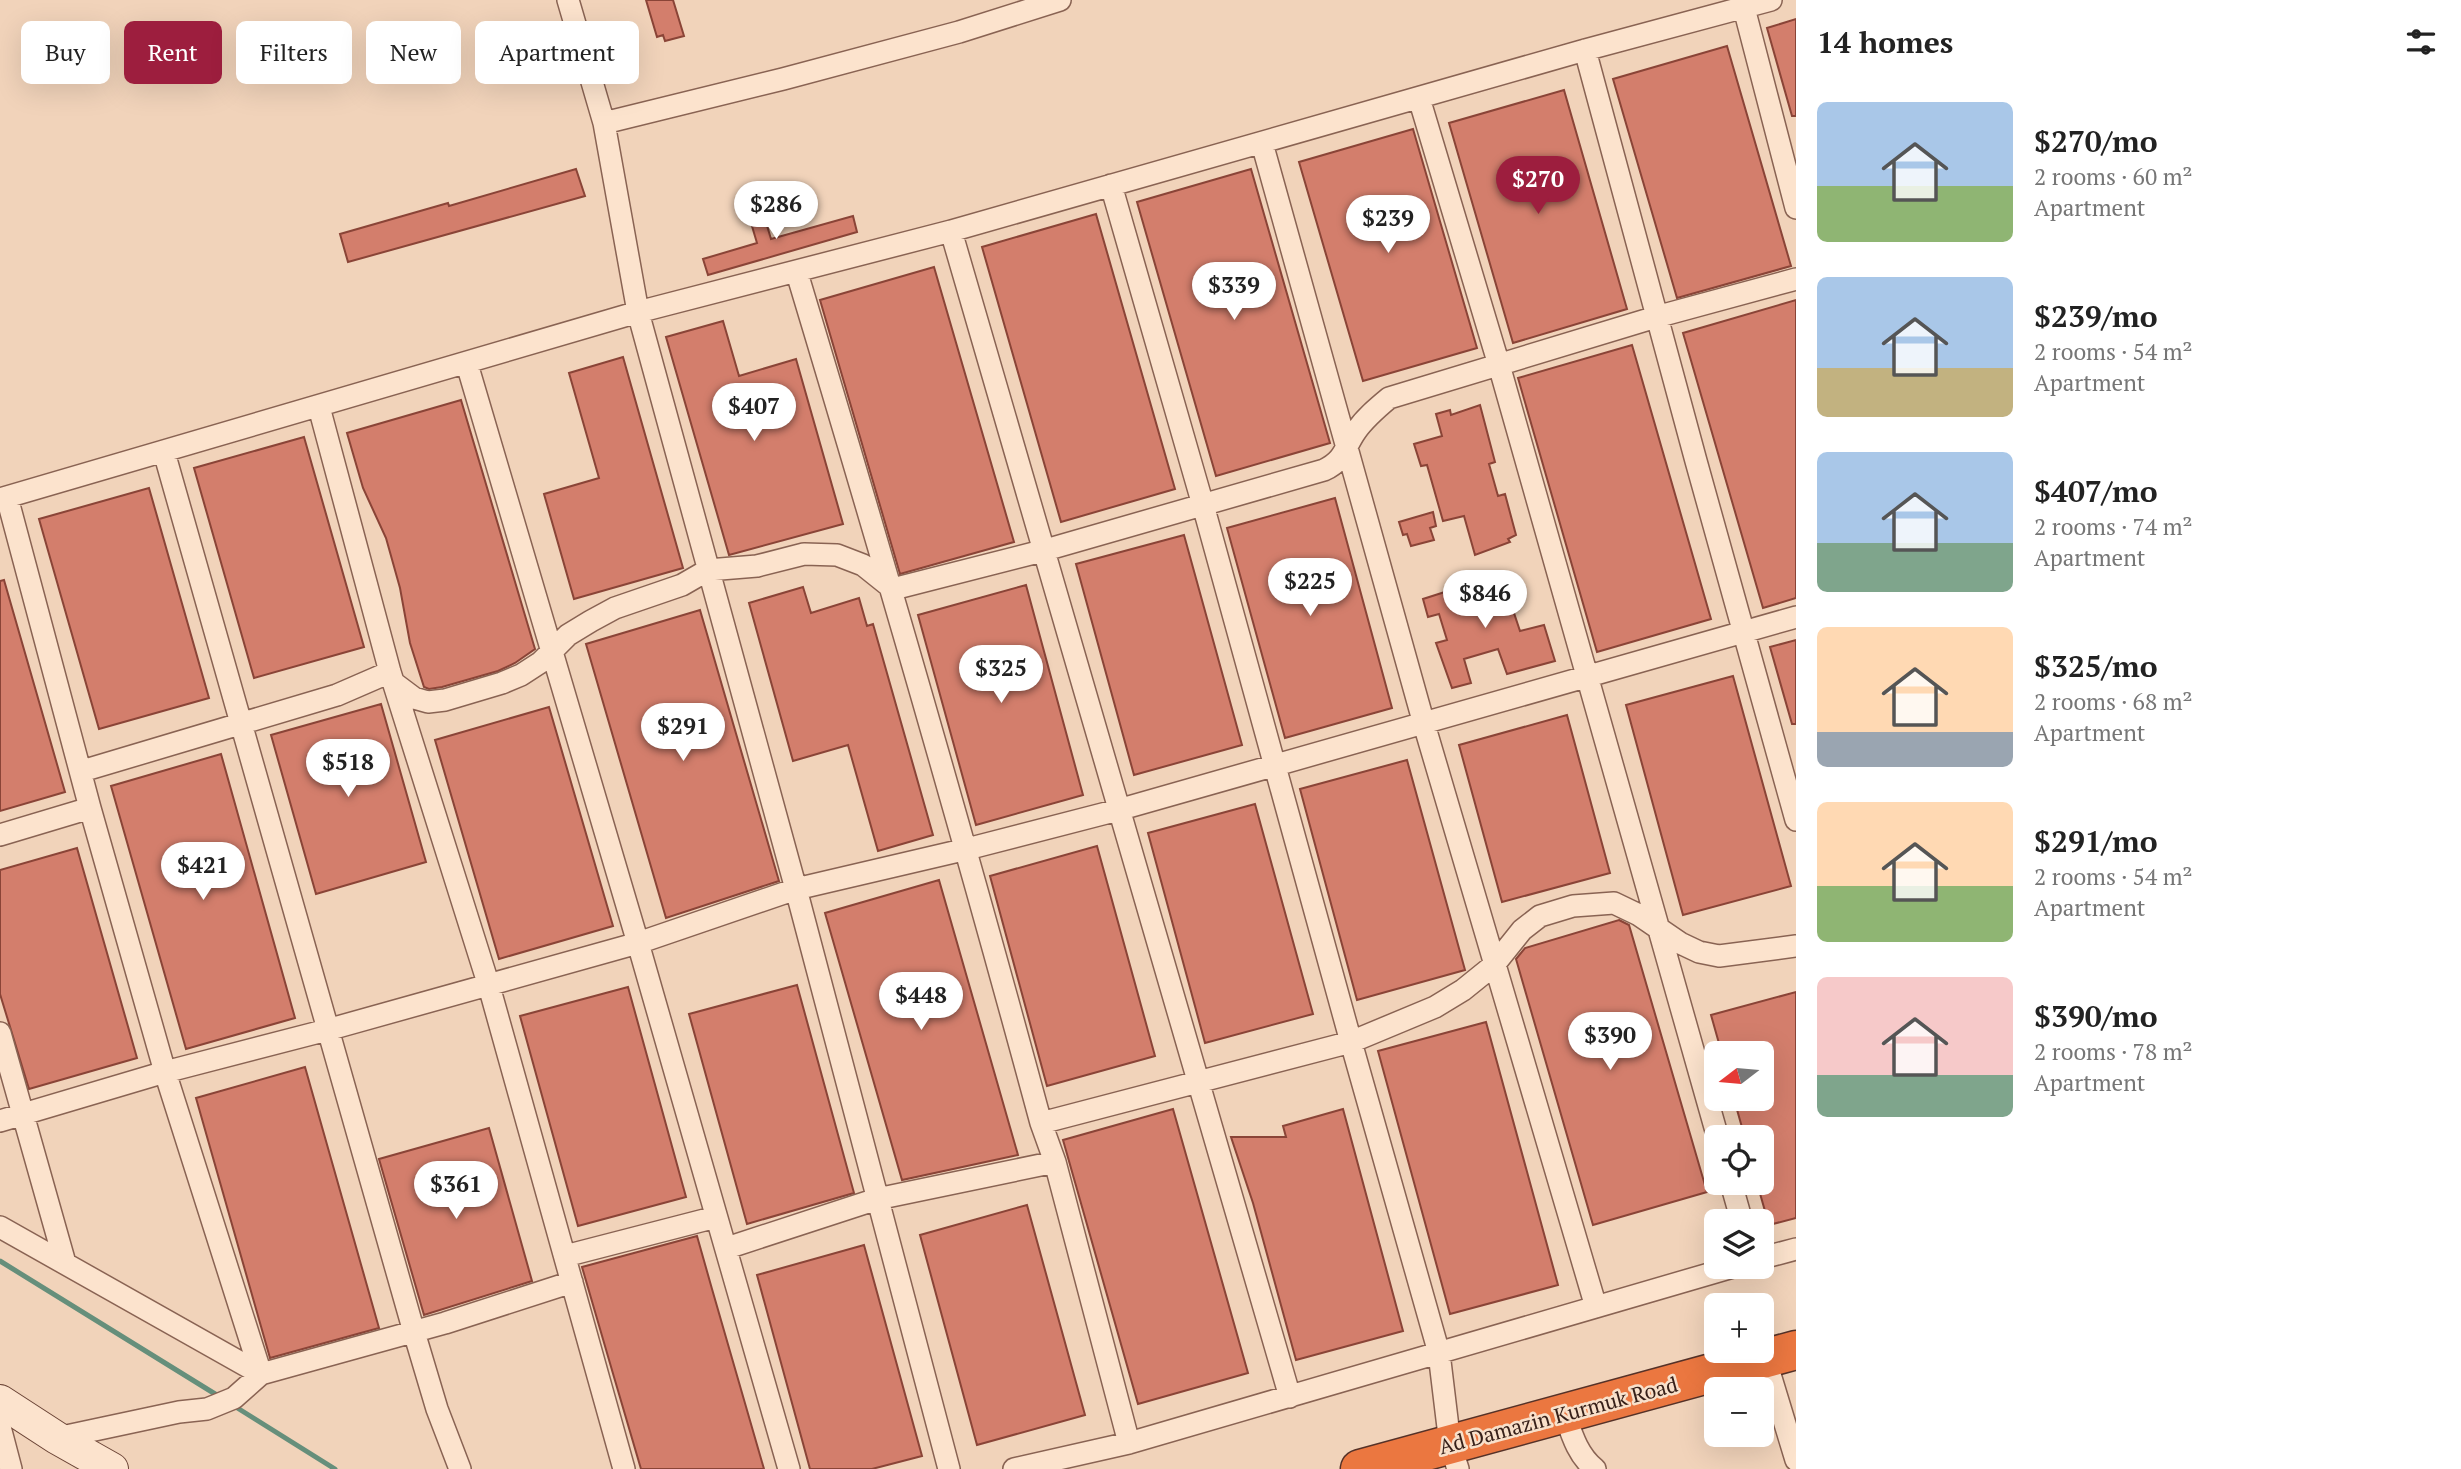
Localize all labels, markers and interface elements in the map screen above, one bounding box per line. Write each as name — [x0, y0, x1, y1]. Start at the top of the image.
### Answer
chip: Buy — [21, 21, 110, 84]
chip: Rent — [124, 21, 222, 84]
chip: Filters — [236, 21, 352, 84]
chip: New — [366, 21, 461, 84]
chip: Apartment — [475, 21, 639, 84]
text: 14 homes — [1817, 22, 1953, 62]
icon: filters — [2402, 23, 2440, 61]
text: $270/mo — [2034, 121, 2158, 161]
icon: home — [1873, 130, 1957, 214]
pin: $270 — [1497, 156, 1579, 216]
text: 2 rooms · 60 m² — [2034, 161, 2193, 192]
text: $270 — [1512, 163, 1564, 194]
pin: $286 — [735, 182, 817, 241]
text: $286 — [750, 188, 802, 219]
text: Apartment — [2034, 192, 2145, 223]
pin: $239 — [1347, 196, 1429, 255]
text: $239 — [1362, 202, 1414, 233]
pin: $339 — [1193, 262, 1275, 322]
text: $339 — [1208, 269, 1260, 300]
text: $239/mo — [2034, 296, 2158, 336]
icon: home — [1873, 305, 1957, 389]
text: 2 rooms · 54 m² — [2034, 336, 2193, 367]
text: Apartment — [2034, 367, 2145, 398]
pin: $407 — [713, 384, 795, 443]
text: $407 — [728, 390, 780, 421]
text: $407/mo — [2034, 471, 2158, 511]
icon: home — [1873, 480, 1957, 564]
text: 2 rooms · 74 m² — [2034, 511, 2193, 542]
text: Apartment — [2034, 542, 2145, 573]
pin: $225 — [1269, 558, 1351, 618]
text: $225 — [1284, 565, 1336, 596]
pin: $846 — [1444, 570, 1526, 630]
text: $846 — [1459, 577, 1511, 608]
pin: $325 — [960, 646, 1042, 705]
text: $325/mo — [2034, 646, 2158, 686]
text: $325 — [975, 652, 1027, 683]
icon: home — [1873, 655, 1957, 739]
text: 2 rooms · 68 m² — [2034, 686, 2193, 717]
pin: $291 — [642, 704, 724, 763]
text: $291 — [657, 710, 709, 741]
text: Apartment — [2034, 717, 2145, 748]
pin: $518 — [307, 740, 389, 799]
text: $518 — [322, 746, 374, 777]
text: $291/mo — [2034, 821, 2158, 861]
icon: home — [1873, 830, 1957, 914]
pin: $421 — [162, 842, 244, 902]
text: $421 — [177, 849, 229, 880]
text: 2 rooms · 54 m² — [2034, 861, 2193, 892]
text: Apartment — [2034, 892, 2145, 923]
pin: $448 — [880, 972, 962, 1032]
text: $448 — [895, 979, 947, 1010]
text: $390/mo — [2034, 996, 2158, 1036]
icon: home — [1873, 1005, 1957, 1089]
pin: $390 — [1569, 1012, 1651, 1072]
text: $390 — [1584, 1019, 1636, 1050]
text: 2 rooms · 78 m² — [2034, 1036, 2193, 1067]
north arrow — [1704, 1041, 1774, 1111]
map controls — [1704, 1041, 1774, 1447]
text: Apartment — [2034, 1067, 2145, 1098]
button: locate — [1704, 1125, 1774, 1195]
pin: $361 — [415, 1162, 497, 1221]
text: $361 — [430, 1168, 482, 1199]
button: layers — [1704, 1209, 1774, 1279]
button: + — [1704, 1293, 1774, 1363]
street label: Ad Damazin Kurmuk Road — [1436, 1370, 1681, 1460]
button: − — [1704, 1377, 1774, 1447]

